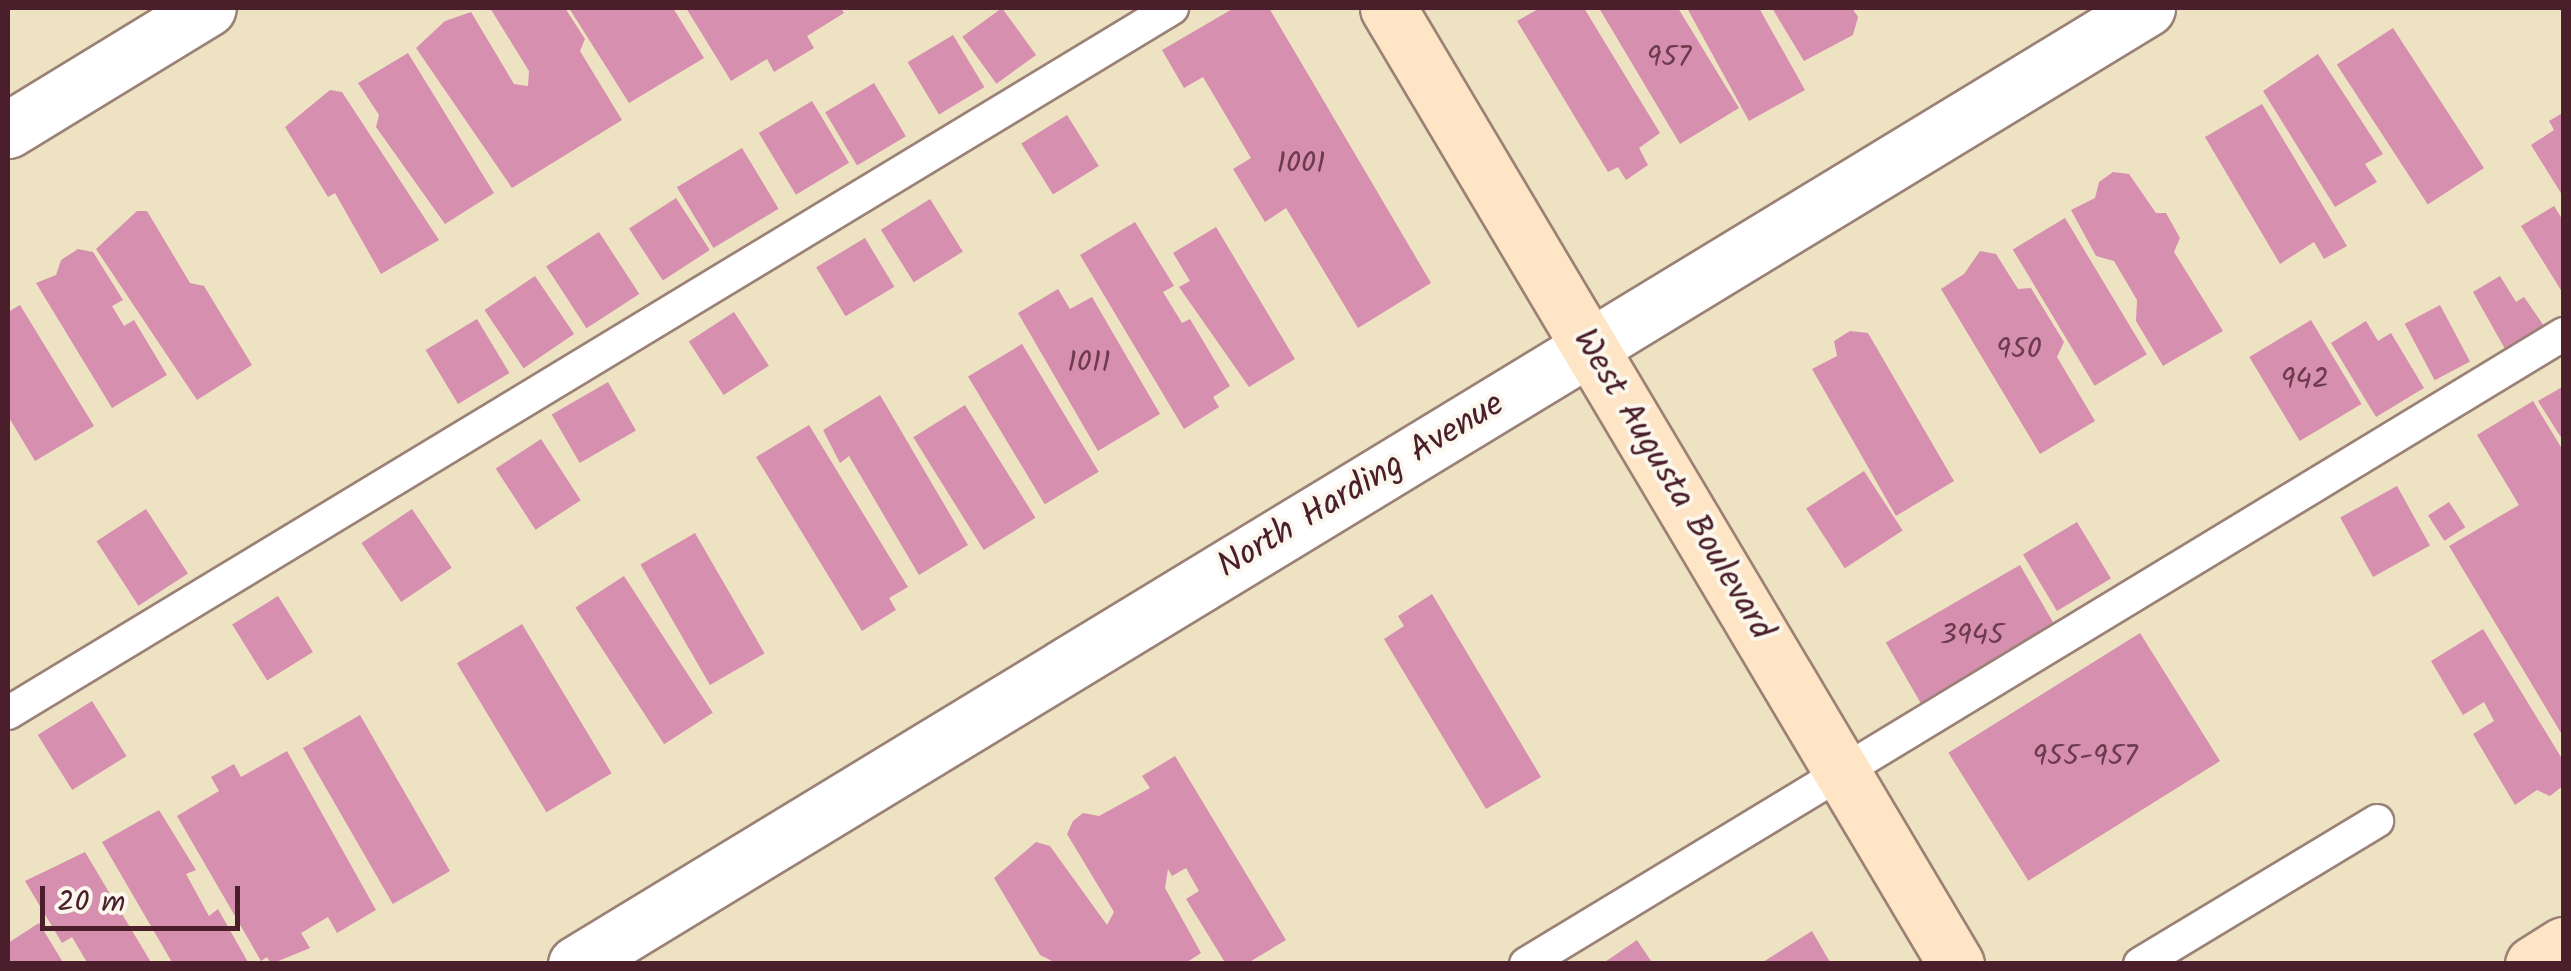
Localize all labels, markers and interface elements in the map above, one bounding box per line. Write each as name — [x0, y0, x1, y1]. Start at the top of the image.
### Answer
house number: 957 — [1647, 40, 1691, 76]
house number: 1001 — [1277, 146, 1325, 182]
street label: West Augusta Boulevard — [1562, 322, 1782, 648]
house number: 950 — [1996, 332, 2042, 368]
house number: 1011 — [1067, 345, 1111, 381]
house number: 942 — [2281, 362, 2329, 398]
street label: North Harding Avenue — [1210, 384, 1512, 588]
house number: 3945 — [1940, 618, 2004, 654]
house number: 955-957 — [2032, 739, 2138, 775]
scale bar — [45, 866, 245, 928]
text: 20 m — [57, 879, 125, 927]

